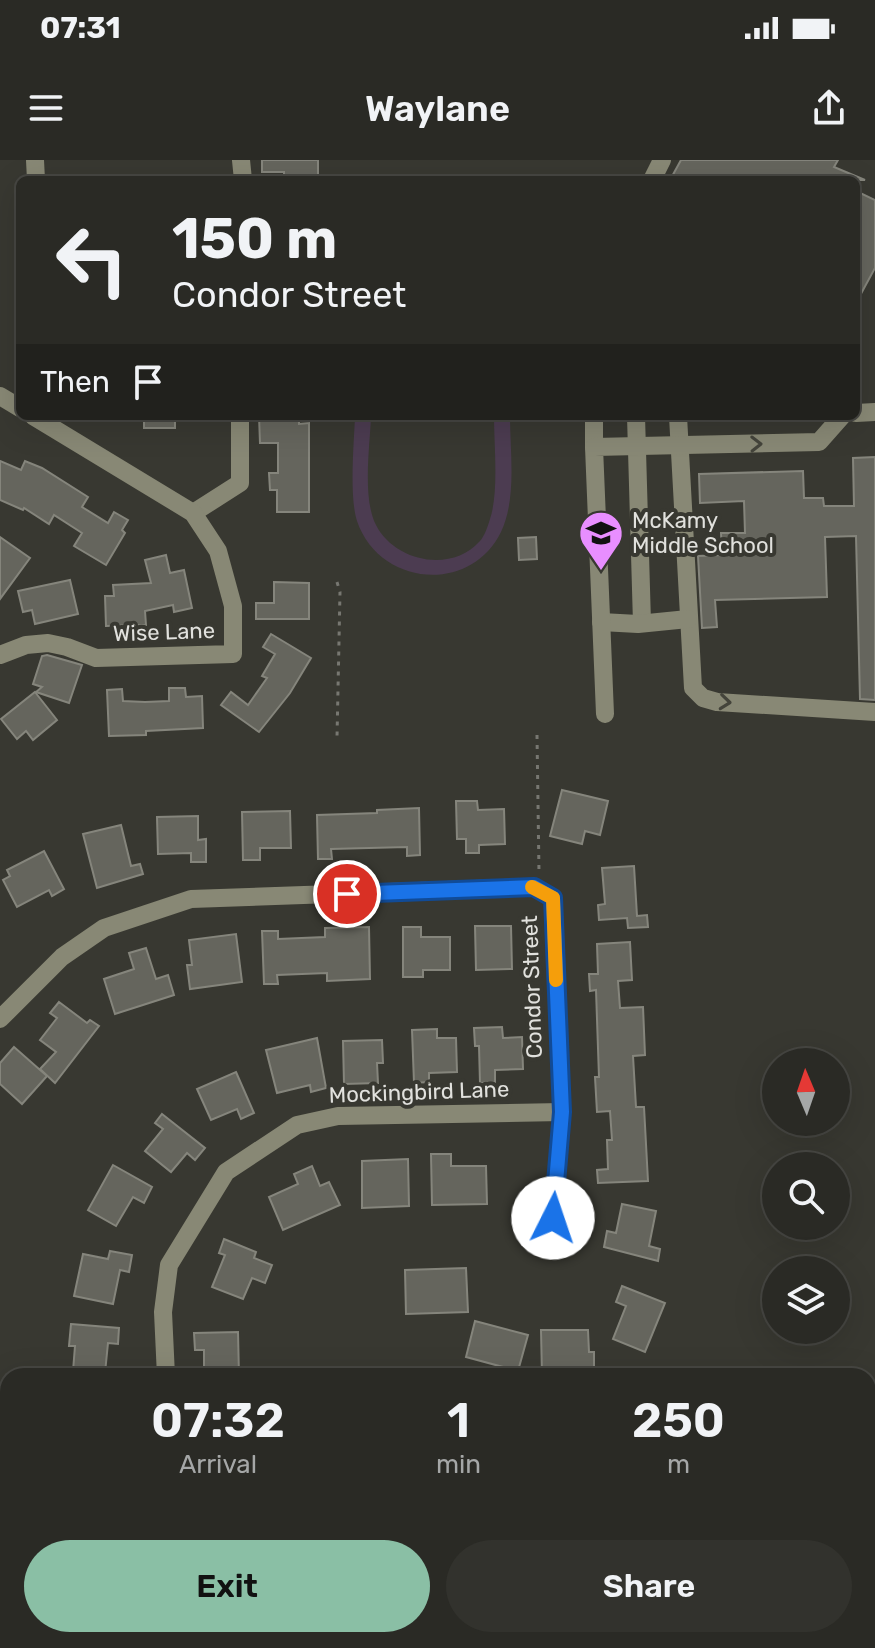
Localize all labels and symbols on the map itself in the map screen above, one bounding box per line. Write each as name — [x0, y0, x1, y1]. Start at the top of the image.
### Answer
one-way arrow — [750, 435, 763, 452]
place label: McKamy Middle School — [632, 507, 774, 559]
school or university icon: McKamy Middle School — [577, 509, 625, 572]
street label: Wise Lane — [113, 617, 215, 647]
one-way arrow — [719, 694, 732, 711]
pin — [313, 860, 381, 928]
street label: Condor Street — [516, 915, 548, 1059]
north arrow — [762, 1048, 850, 1136]
street label: Mockingbird Lane — [328, 1075, 510, 1109]
position arrow — [511, 1176, 595, 1260]

